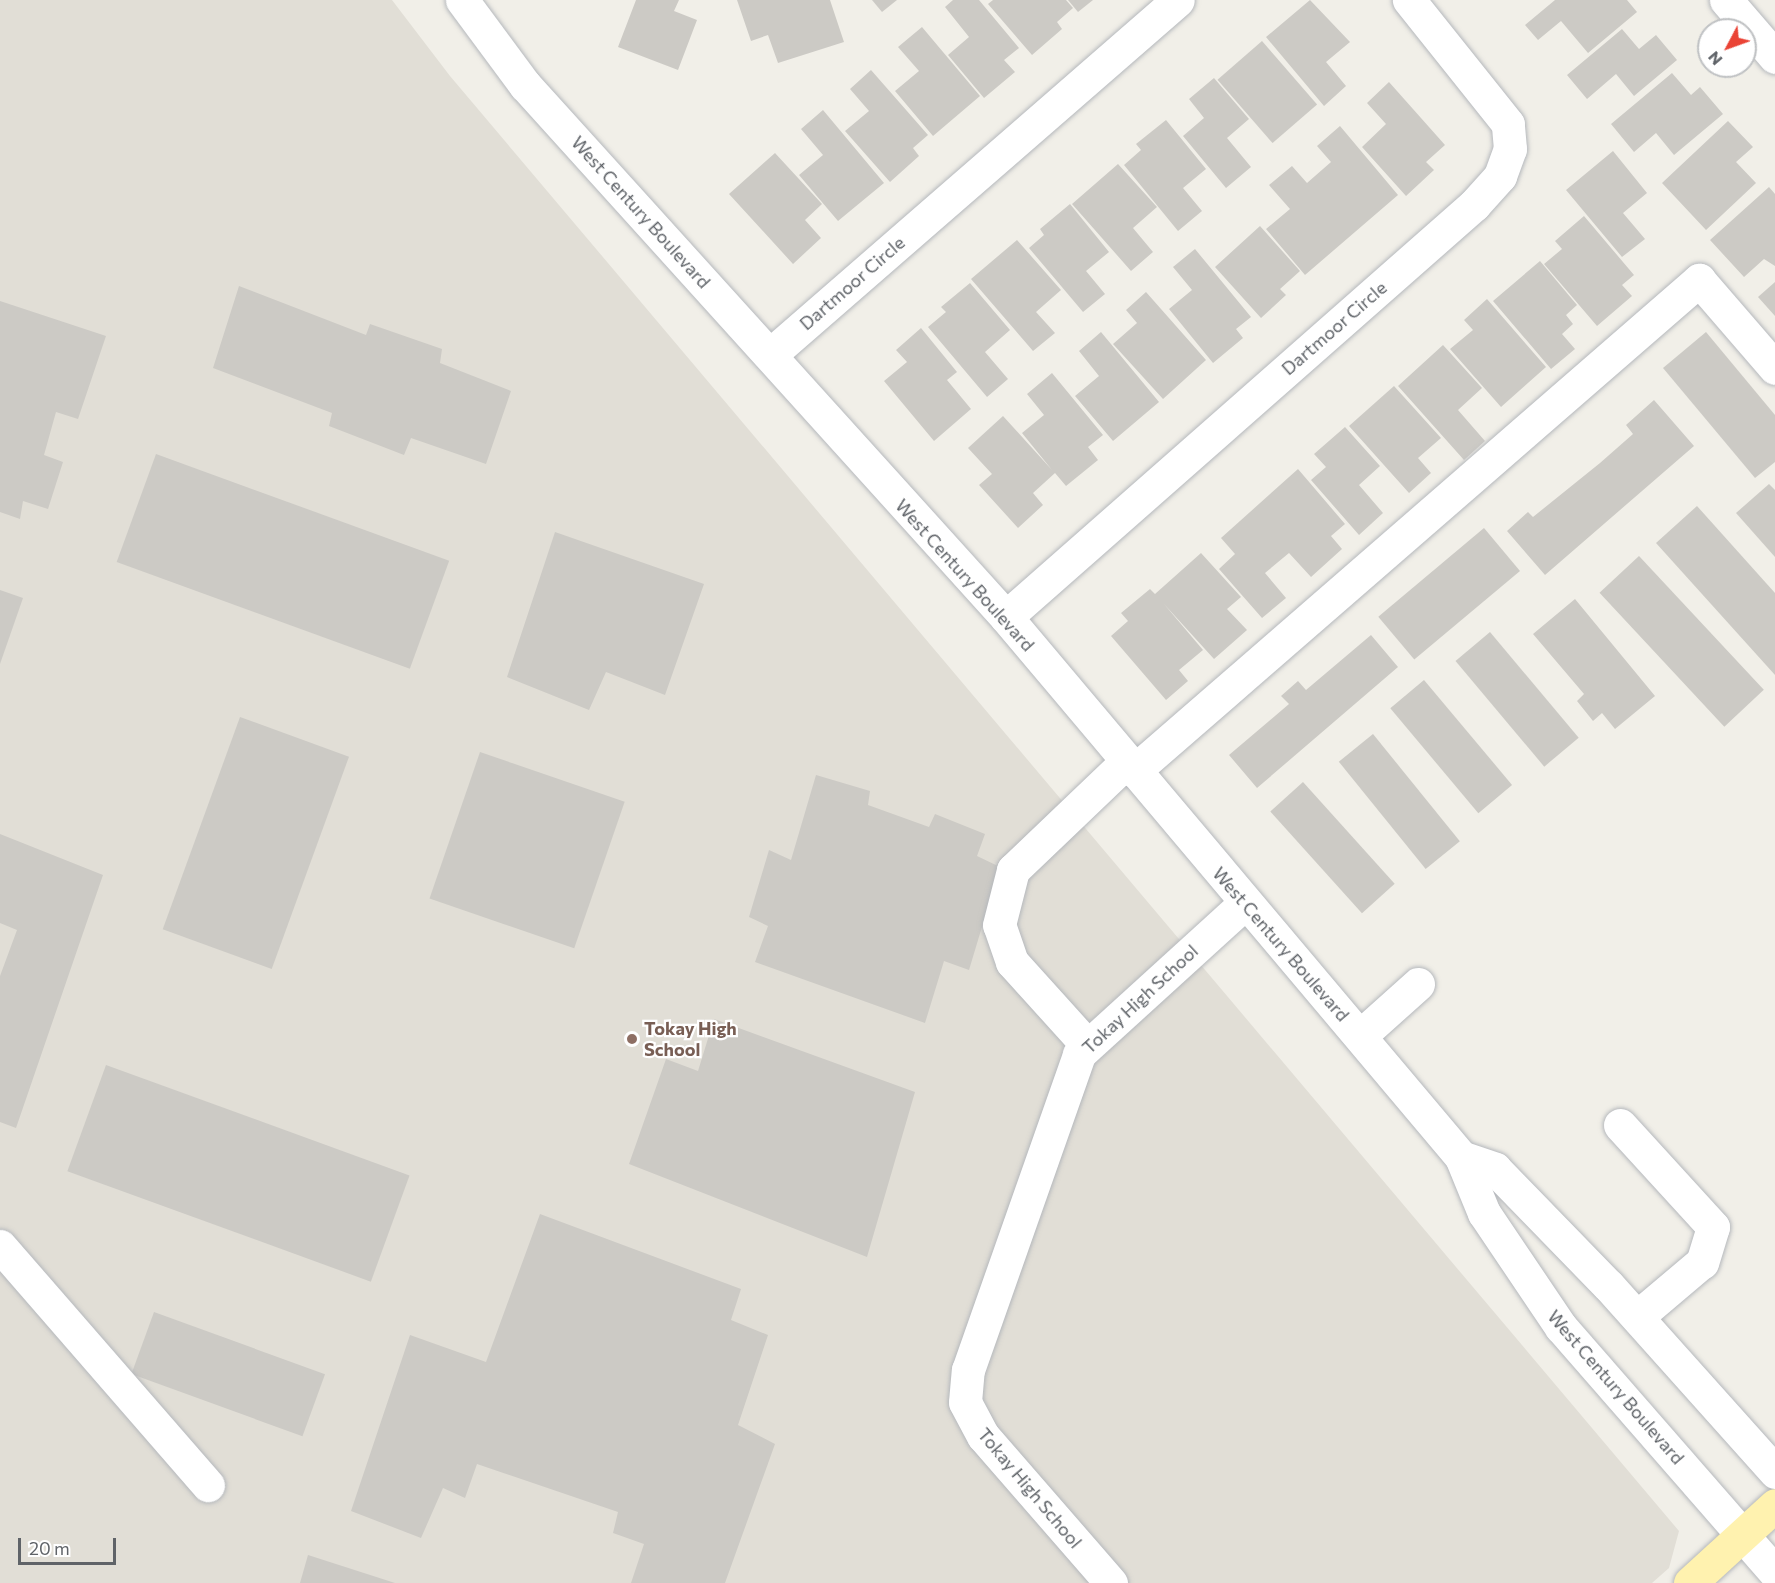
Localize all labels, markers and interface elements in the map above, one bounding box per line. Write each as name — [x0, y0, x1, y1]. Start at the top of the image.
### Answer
north arrow — [1697, 18, 1757, 78]
text: N — [1703, 48, 1726, 70]
street label: West Century Boulevard — [567, 132, 715, 292]
street label: Dartmoor Circle — [795, 232, 909, 334]
street label: Dartmoor Circle — [1277, 277, 1391, 379]
street label: West Century Boulevard — [891, 495, 1039, 655]
street label: West Century Boulevard — [1208, 863, 1354, 1025]
street label: Tokay High School — [1078, 940, 1202, 1058]
place label: Tokay High School — [644, 1018, 737, 1060]
marker: Tokay High School — [625, 1032, 639, 1046]
street label: West Century Boulevard — [1543, 1306, 1689, 1468]
street label: Tokay High School — [973, 1424, 1087, 1552]
scale bar — [21, 1526, 118, 1564]
text: 20 m — [29, 1537, 70, 1559]

